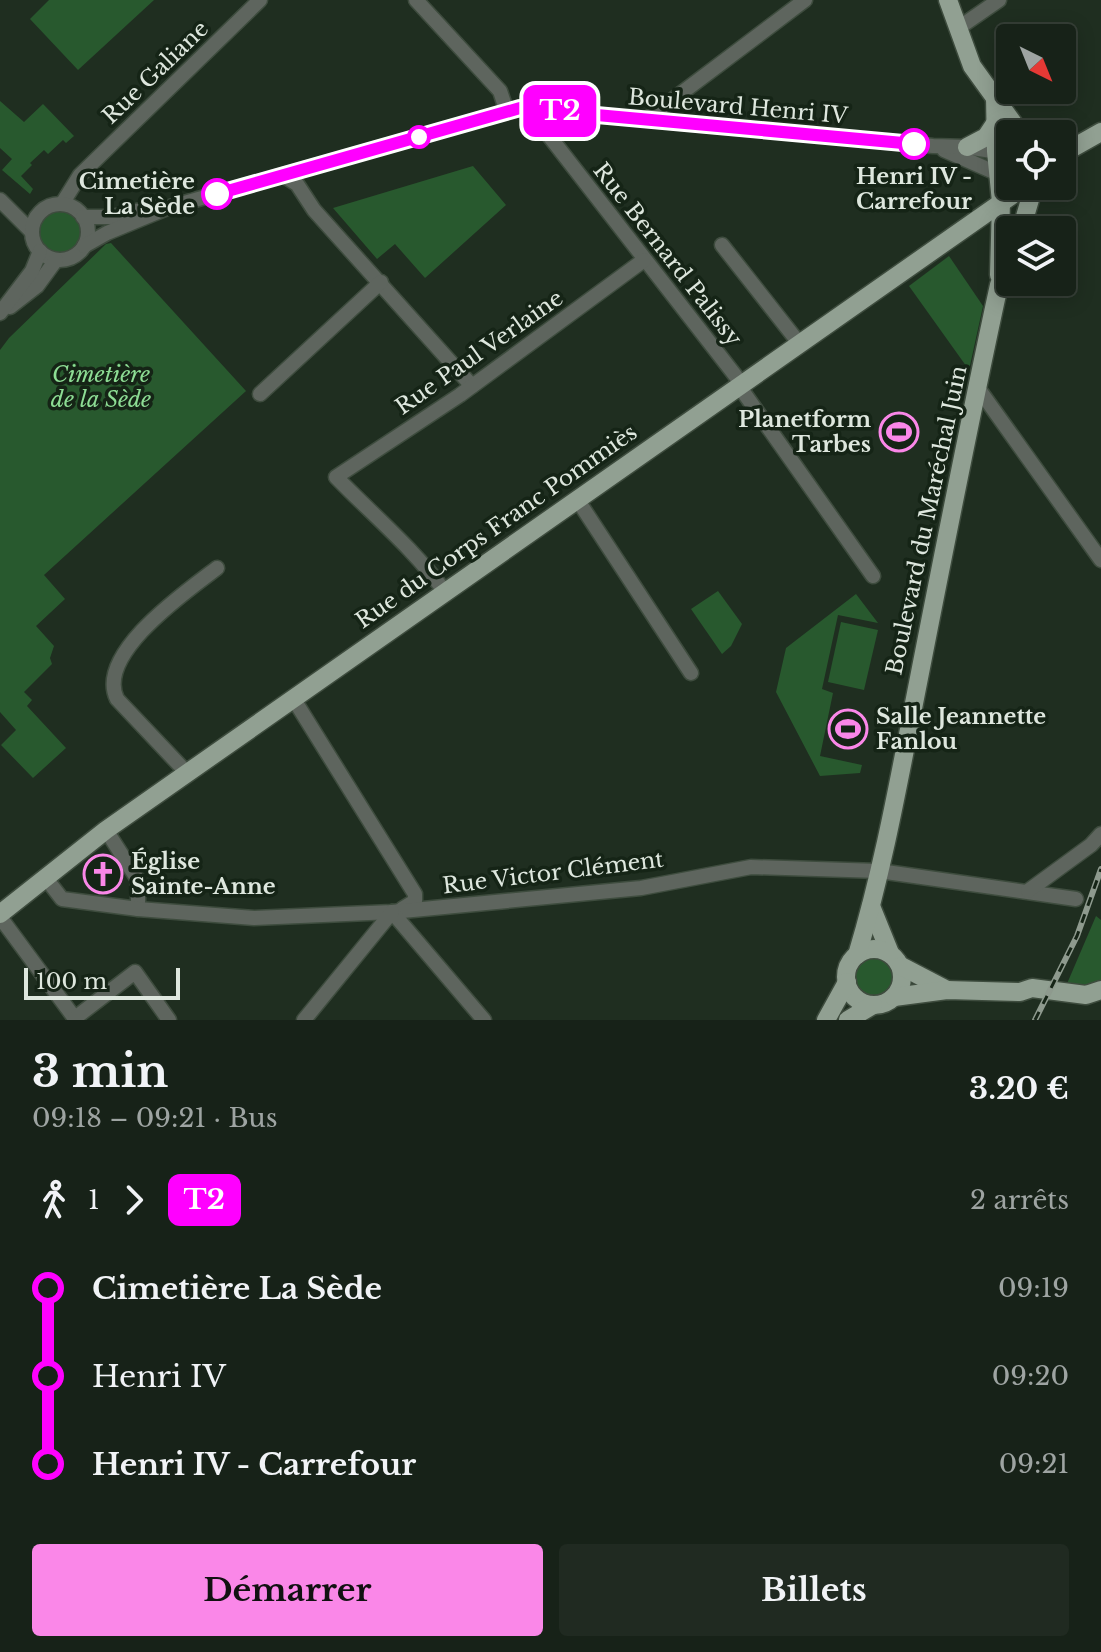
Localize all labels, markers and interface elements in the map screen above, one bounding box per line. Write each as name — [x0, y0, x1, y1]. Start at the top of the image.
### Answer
street label: Rue Galiane — [97, 15, 214, 130]
north arrow — [996, 24, 1076, 104]
map controls — [996, 24, 1076, 296]
street label: Boulevard Henri IV — [627, 83, 850, 130]
line badge: T2 — [524, 85, 596, 137]
text: T2 — [539, 93, 581, 128]
button: locate — [996, 120, 1076, 200]
unlabelled marker — [408, 126, 430, 148]
marker: Henri IV - Carrefour — [899, 129, 929, 159]
street label: Rue Bernard Palissy — [588, 157, 748, 351]
place label: Henri IV - Carrefour — [856, 163, 972, 215]
place label: Cimetière La Sède — [79, 168, 195, 220]
marker: Cimetière La Sède — [202, 179, 232, 209]
button: layers — [996, 216, 1076, 296]
street label: Rue Paul Verlaine — [390, 284, 568, 420]
park label: Cimetière de la Sède — [51, 361, 151, 413]
street label: Boulevard du Maréchal Juin — [880, 363, 972, 677]
place label: Planetform Tarbes — [738, 406, 871, 458]
sports icon: Planetform Tarbes — [878, 411, 920, 453]
street label: Rue du Corps Franc Pommiès — [350, 419, 642, 634]
place label: Salle Jeannette Fanlou — [876, 703, 1046, 755]
sports icon: Salle Jeannette Fanlou — [827, 708, 869, 750]
street label: Rue Victor Clément — [441, 845, 666, 899]
place label: Église Sainte-Anne — [131, 847, 276, 900]
church icon: Église Sainte-Anne — [82, 853, 124, 895]
scale bar — [24, 964, 180, 1000]
text: 100 m — [36, 968, 107, 995]
text: 3 min — [32, 1044, 168, 1099]
text: 3.20 € — [969, 1070, 1069, 1107]
text: 09:18 – 09:21 · Bus — [32, 1102, 277, 1134]
icon: walk — [32, 1178, 76, 1222]
icon: forward — [112, 1178, 156, 1222]
text: T2 — [184, 1182, 225, 1217]
text: 1 — [88, 1184, 100, 1216]
text: 2 arrêts — [970, 1184, 1069, 1216]
text: Cimetière La Sède — [92, 1270, 382, 1307]
text: 09:19 — [998, 1272, 1069, 1304]
text: Henri IV — [92, 1358, 226, 1395]
text: 09:20 — [992, 1360, 1069, 1392]
text: Henri IV - Carrefour — [92, 1446, 416, 1483]
text: 09:21 — [999, 1448, 1069, 1480]
button: Démarrer — [32, 1544, 543, 1636]
button: Billets — [559, 1544, 1069, 1636]

